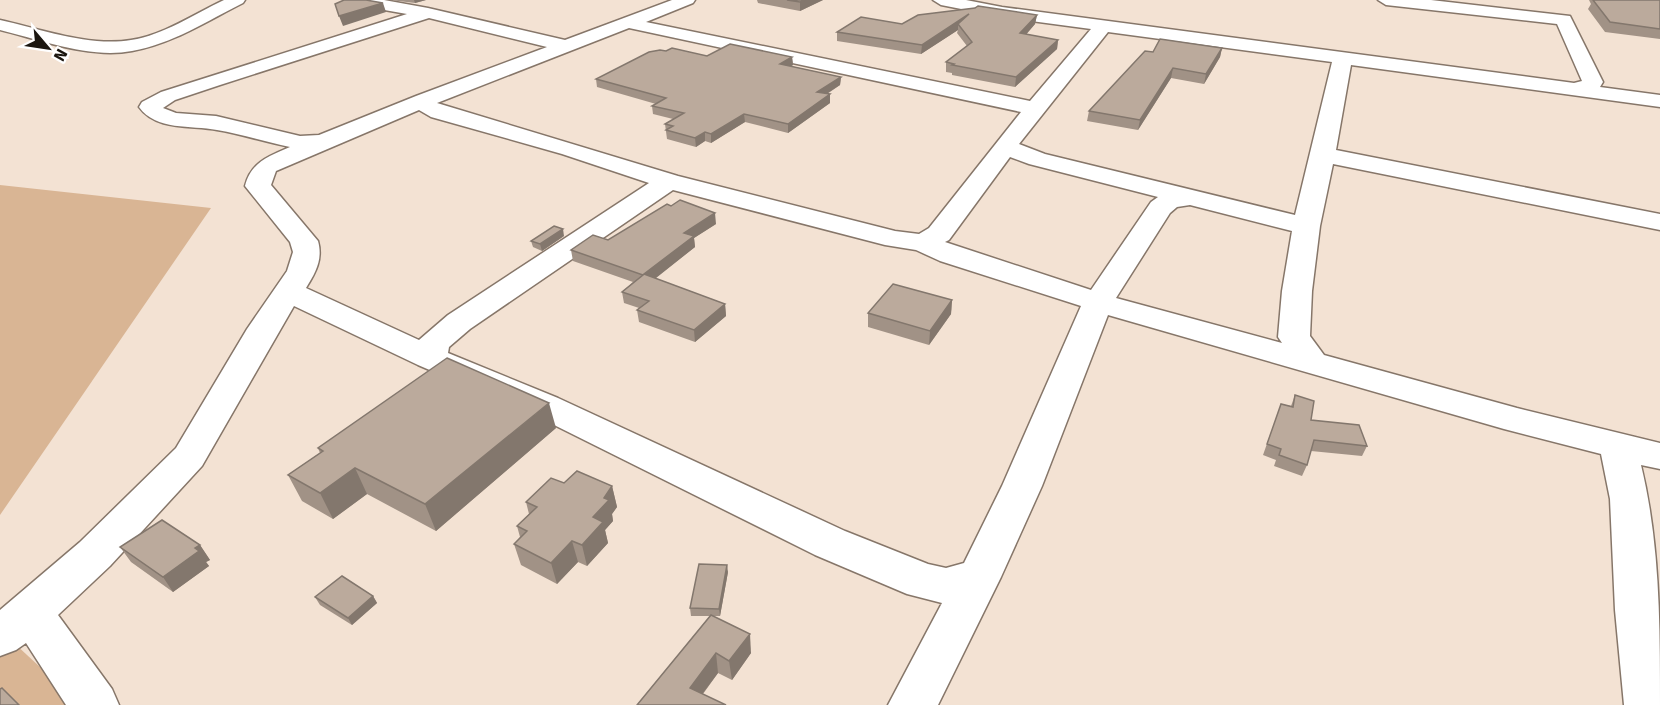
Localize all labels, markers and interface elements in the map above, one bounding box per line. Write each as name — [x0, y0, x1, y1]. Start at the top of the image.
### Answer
north arrow — [18, 18, 78, 78]
text: N — [49, 45, 72, 65]

